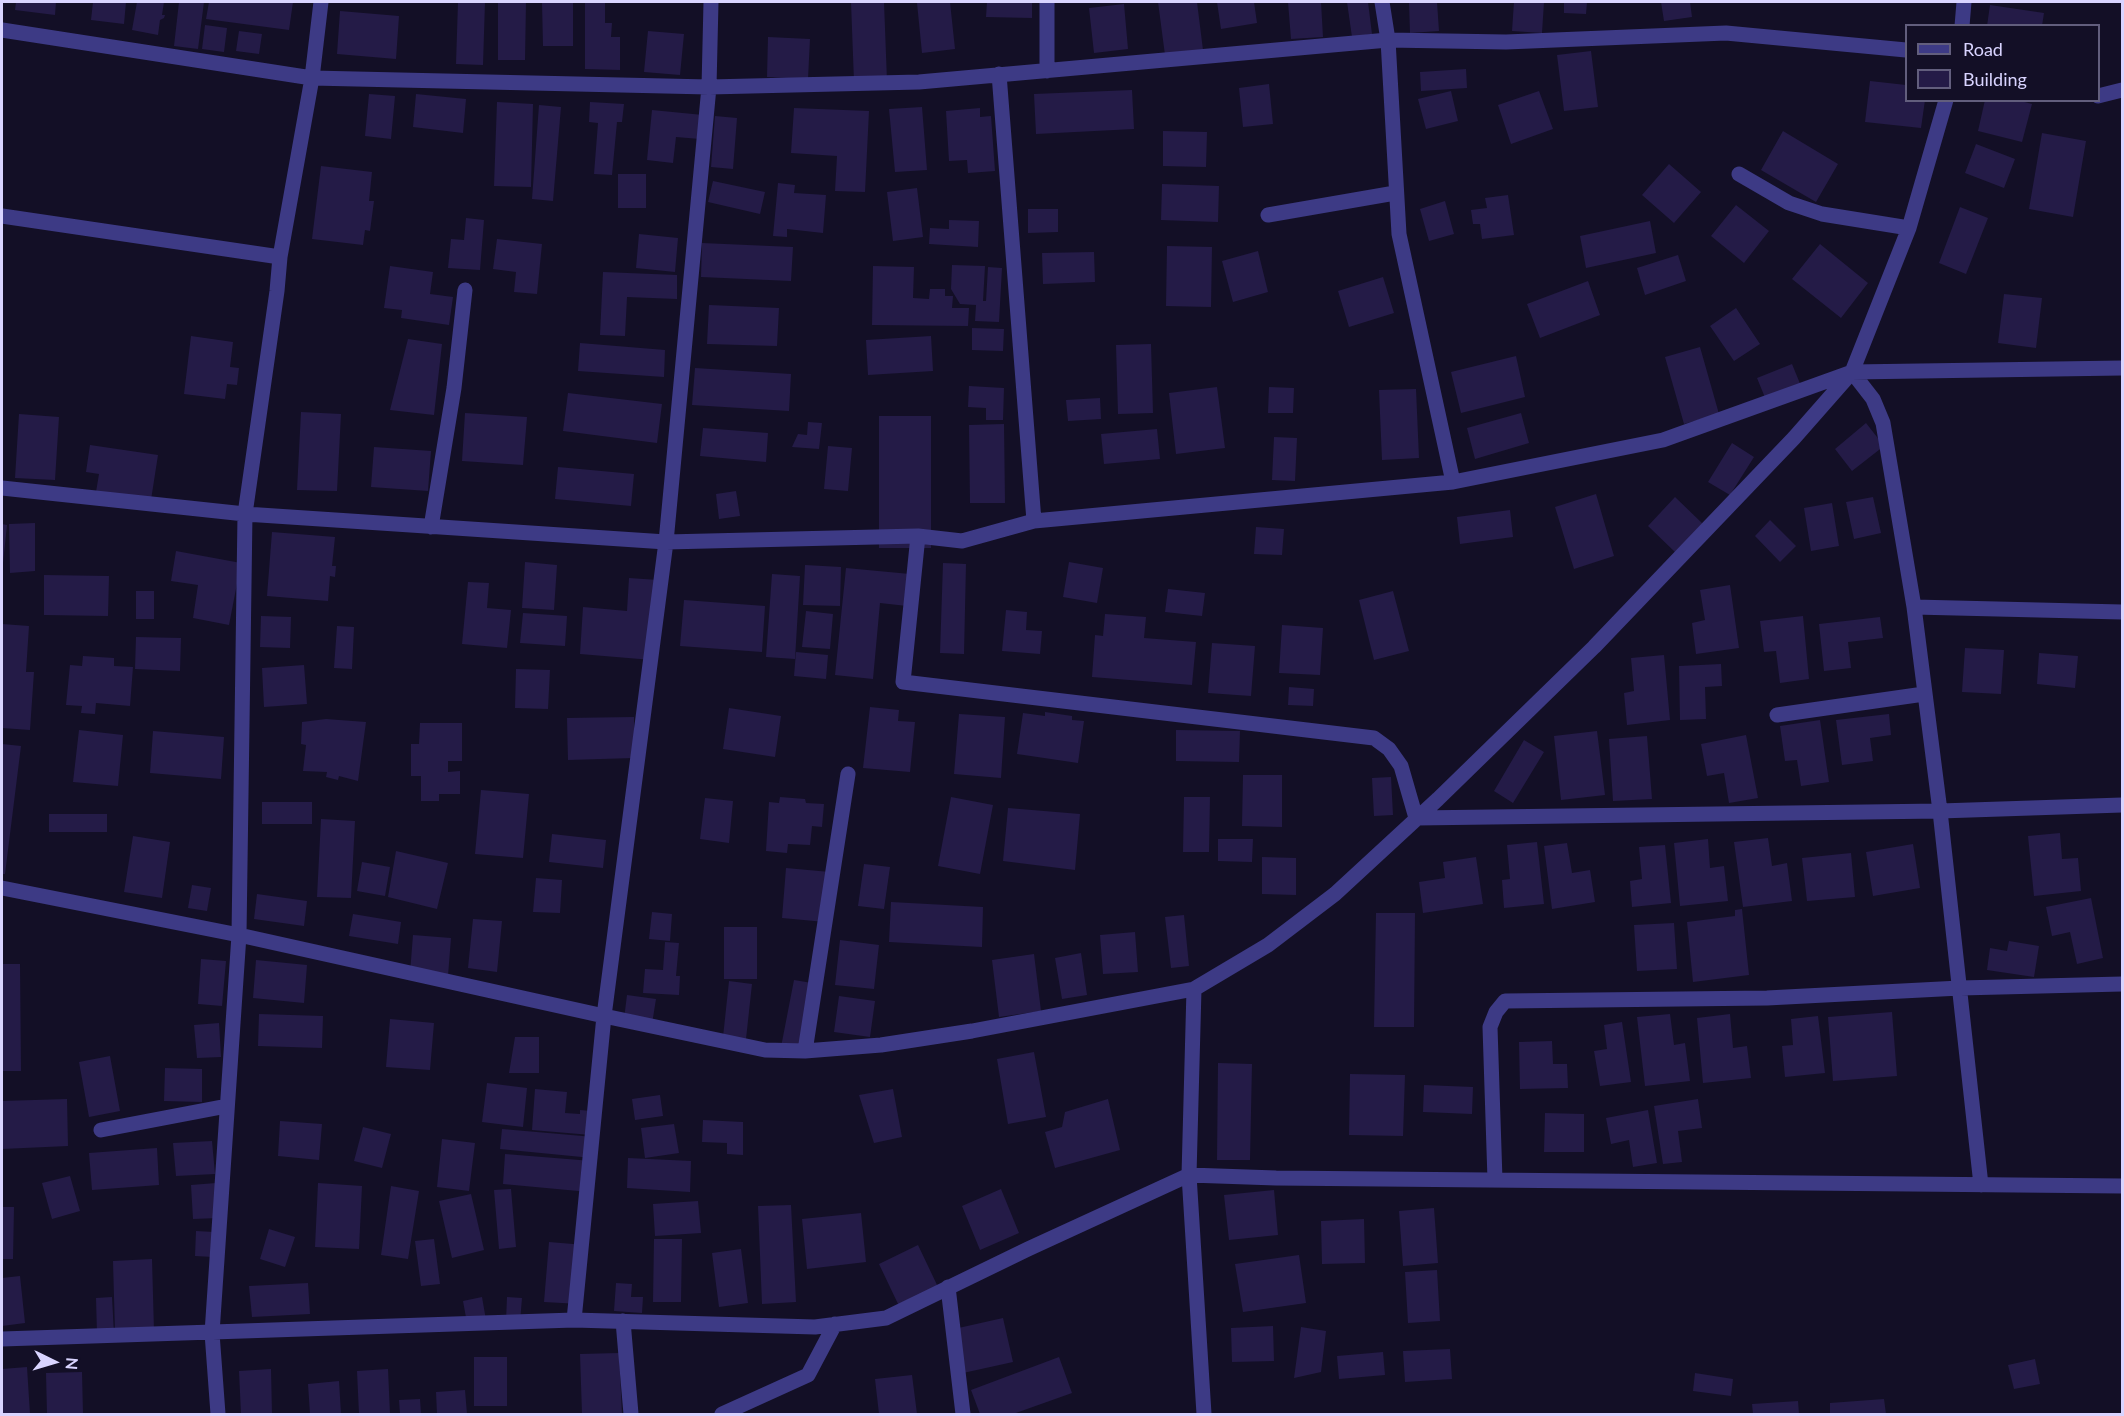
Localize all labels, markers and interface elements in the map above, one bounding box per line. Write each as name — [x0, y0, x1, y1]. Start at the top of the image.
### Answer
legend — [1905, 24, 2100, 102]
text: Road — [1963, 38, 2003, 60]
text: Building — [1963, 68, 2027, 90]
north arrow — [24, 1332, 84, 1392]
text: N — [62, 1357, 82, 1371]

